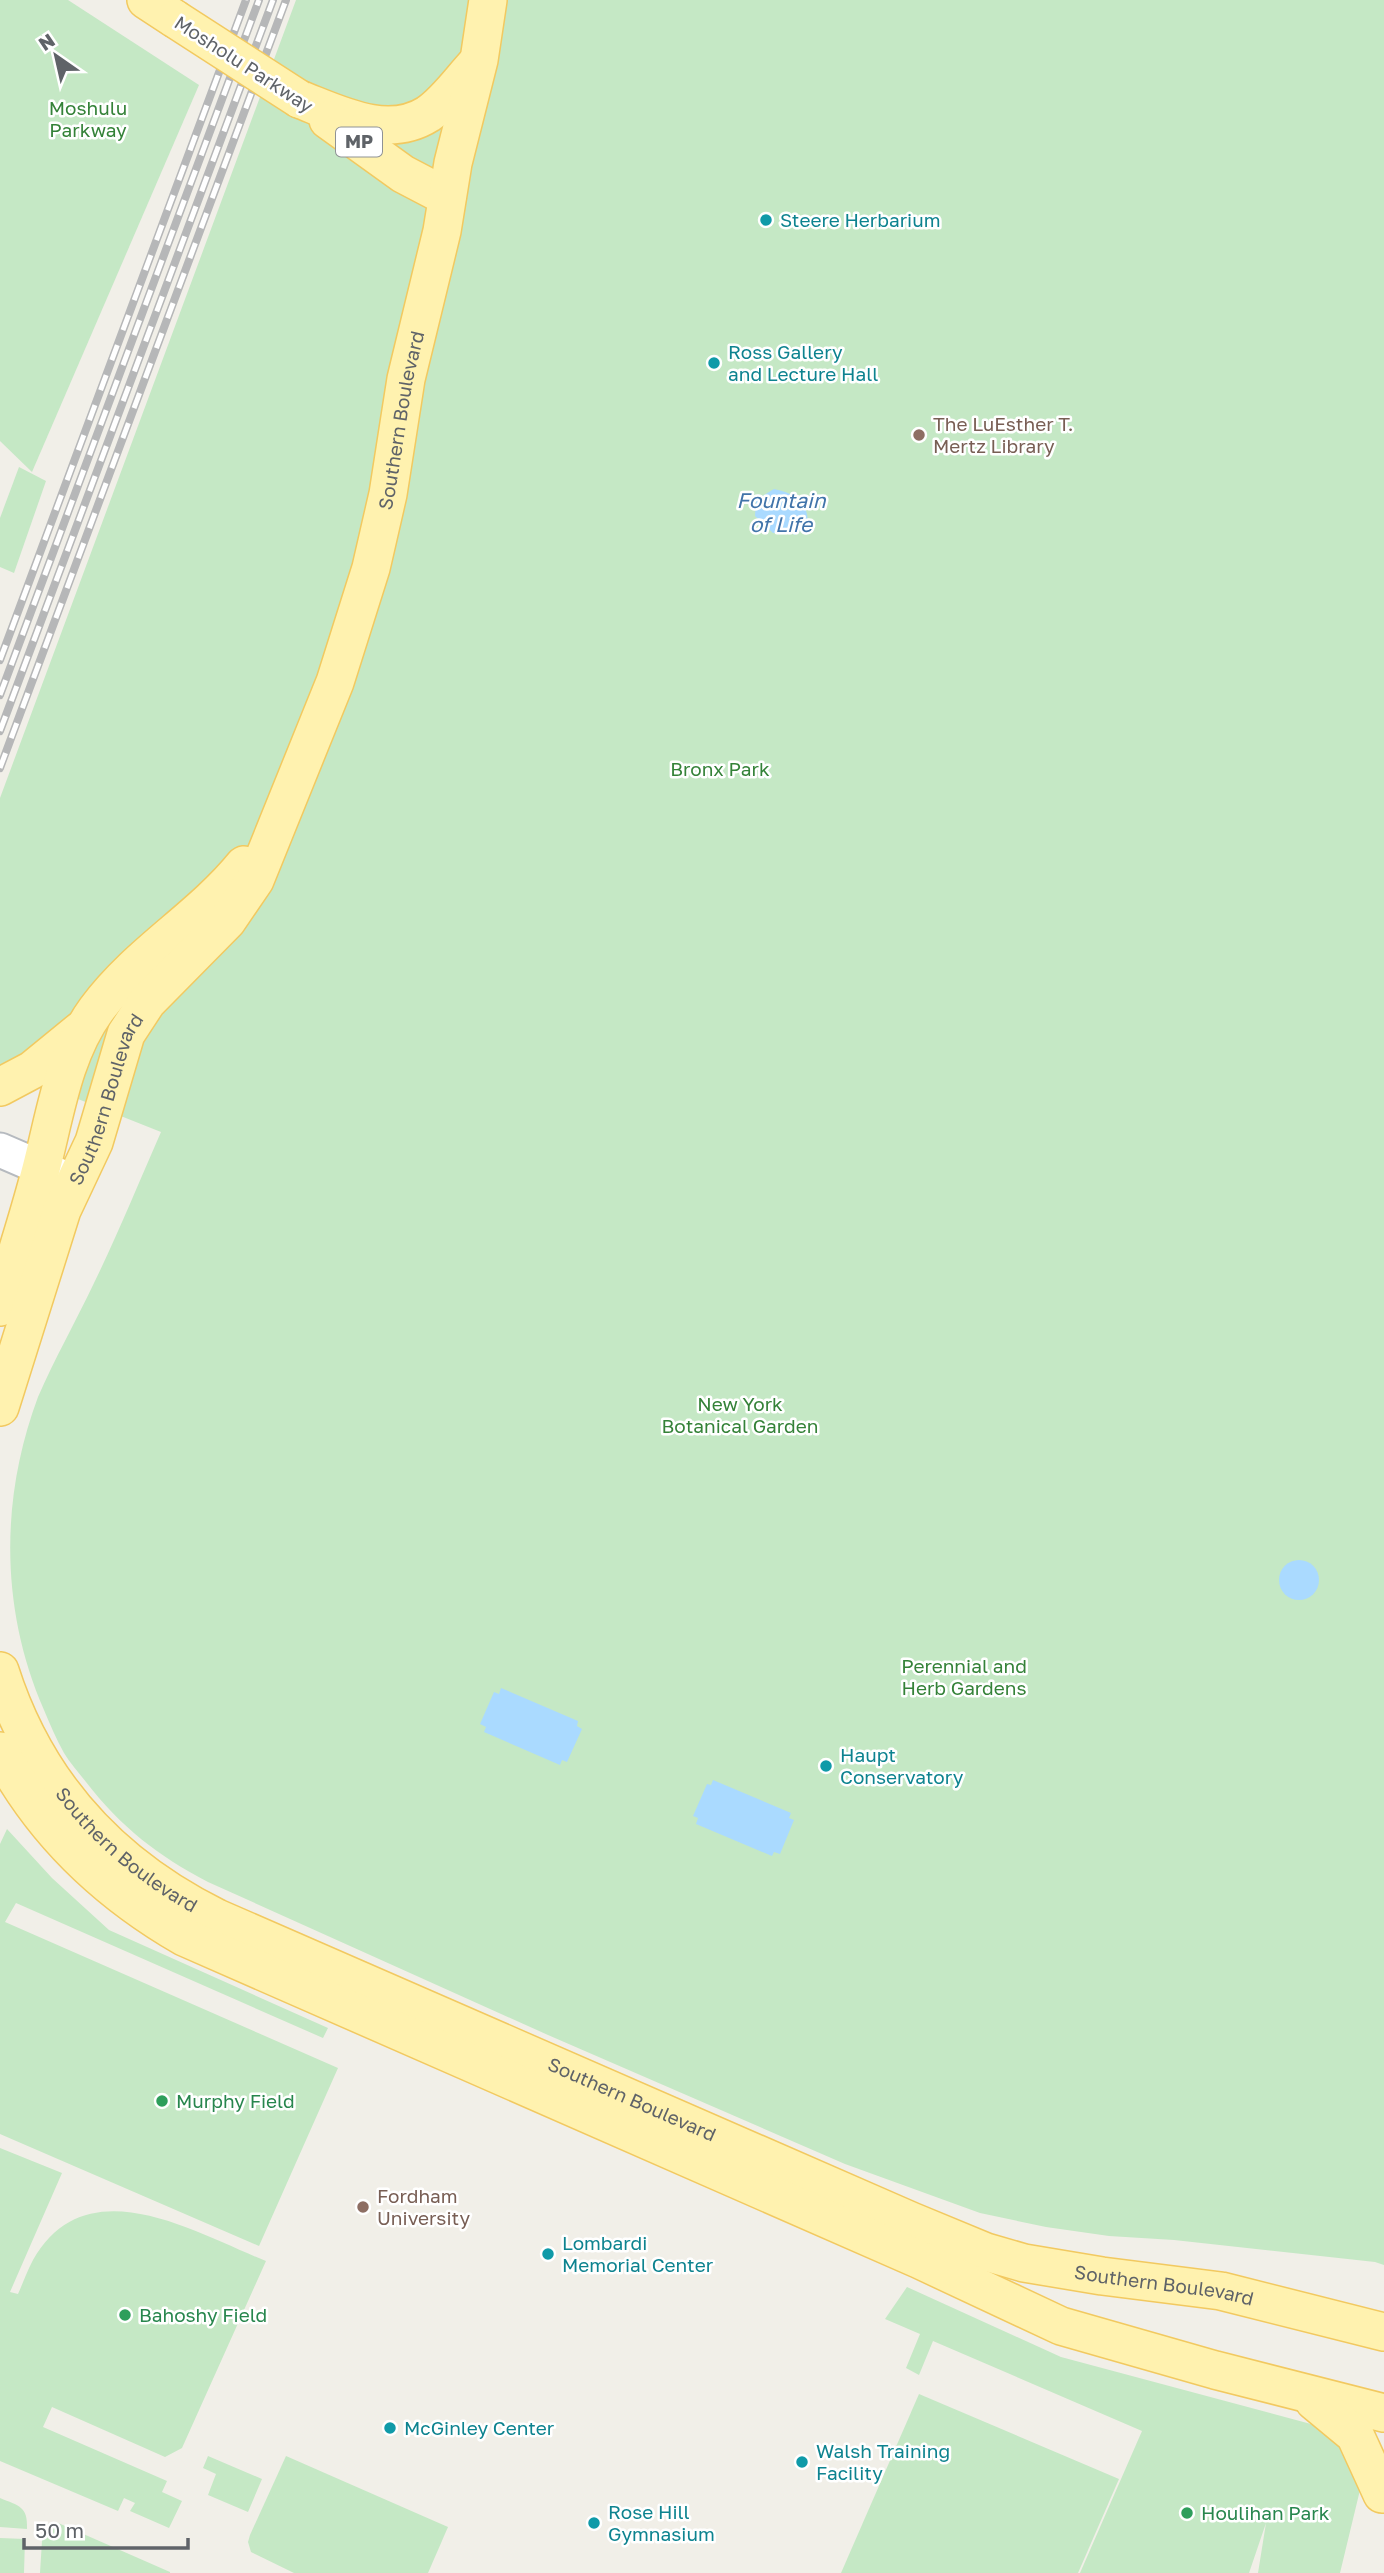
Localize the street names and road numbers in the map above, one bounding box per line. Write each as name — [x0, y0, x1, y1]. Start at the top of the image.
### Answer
street label: Mosholu Parkway — [171, 10, 318, 117]
road number: MP — [336, 127, 382, 156]
street label: Southern Boulevard — [373, 328, 428, 512]
street label: Southern Boulevard — [63, 1009, 147, 1189]
street label: Southern Boulevard — [51, 1782, 202, 1917]
street label: Southern Boulevard — [545, 2052, 720, 2146]
street label: Southern Boulevard — [1073, 2260, 1256, 2310]

